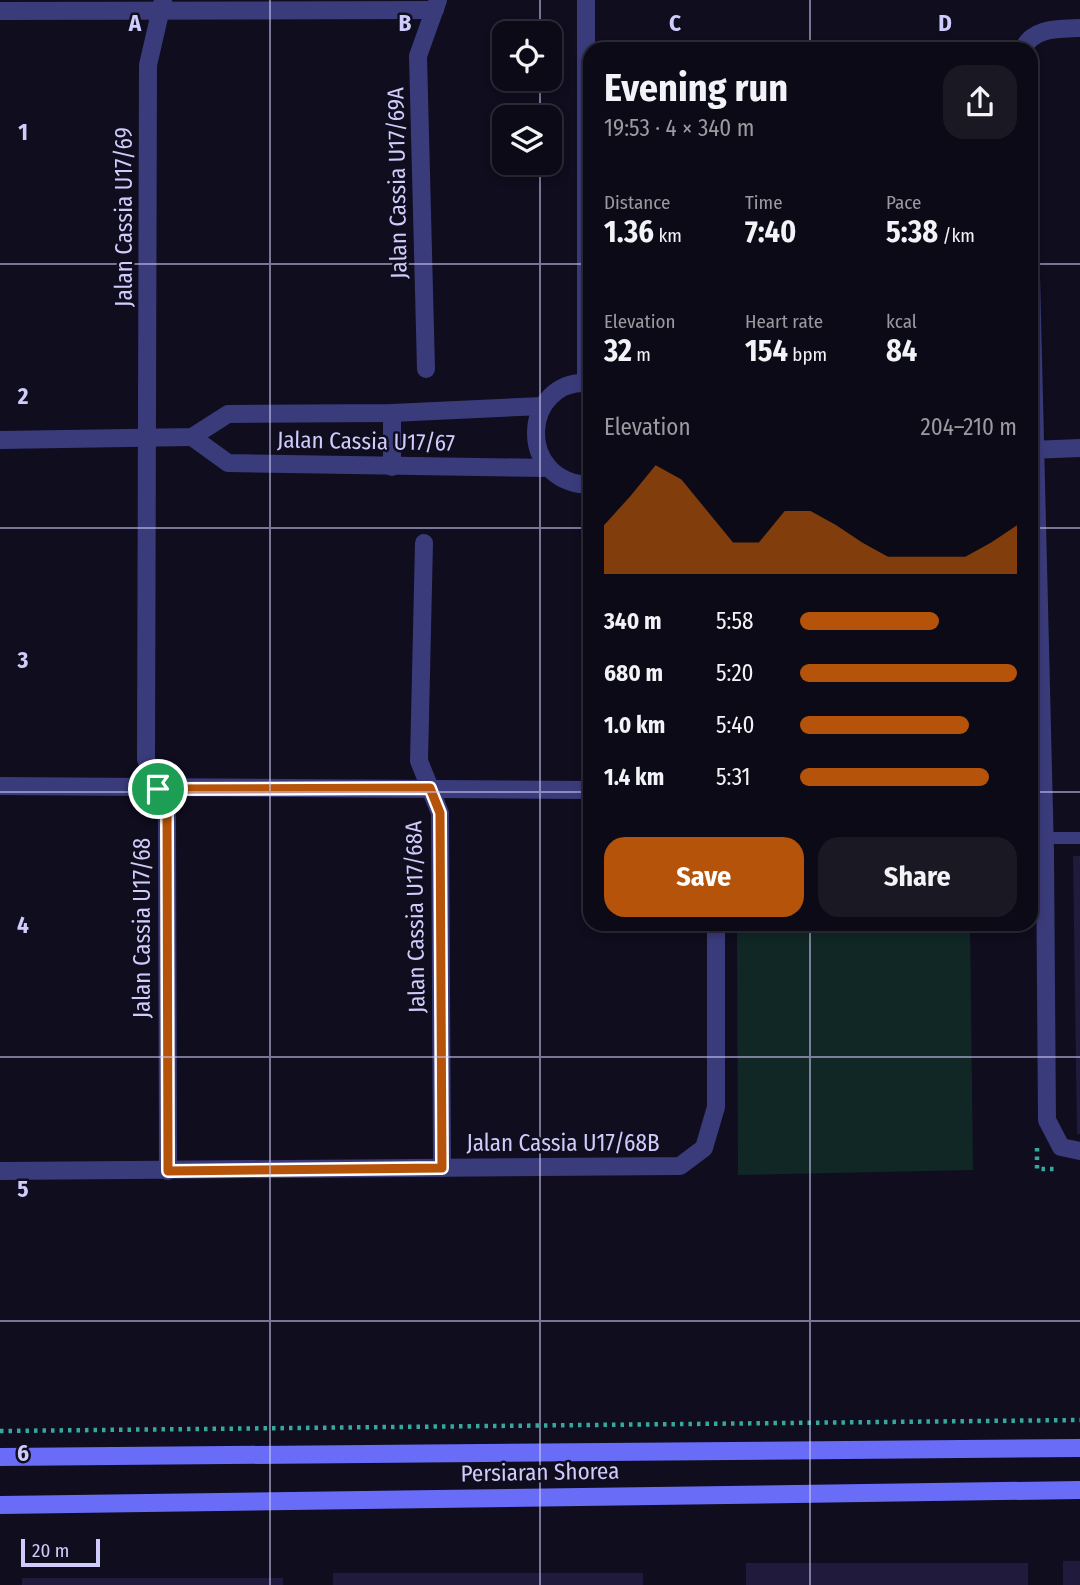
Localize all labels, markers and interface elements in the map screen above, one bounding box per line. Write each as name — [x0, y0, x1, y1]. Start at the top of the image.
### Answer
text: A — [128, 9, 142, 37]
text: B — [399, 9, 412, 37]
text: C — [669, 9, 681, 37]
text: D — [938, 9, 952, 37]
map controls — [492, 21, 562, 175]
button: locate — [492, 21, 562, 91]
text: Evening run — [604, 65, 788, 111]
button: share — [943, 65, 1017, 139]
street label: Jalan Cassia U17/69A — [381, 87, 413, 279]
button: layers — [492, 105, 562, 175]
text: 19:53 · 4 × 340 m — [604, 114, 754, 142]
text: 1 — [18, 118, 28, 146]
street label: Jalan Cassia U17/69 — [110, 127, 138, 307]
text: Distance — [604, 191, 671, 214]
text: Time — [745, 191, 783, 214]
text: Pace — [886, 191, 921, 214]
text: 1.36 — [604, 214, 654, 250]
text: 7:40 — [745, 214, 796, 250]
text: 5:38 — [886, 214, 938, 250]
text: km — [654, 224, 682, 247]
text: /km — [938, 224, 975, 247]
text: Elevation — [604, 310, 676, 333]
text: Heart rate — [745, 310, 823, 333]
text: kcal — [886, 310, 917, 333]
text: 32 — [604, 333, 632, 369]
text: 154 — [745, 333, 788, 369]
text: 84 — [886, 333, 917, 369]
text: m — [632, 343, 651, 366]
text: bpm — [788, 343, 827, 366]
text: 2 — [17, 382, 29, 410]
text: Elevation — [604, 413, 691, 441]
text: 204–210 m — [921, 413, 1017, 441]
street label: Jalan Cassia U17/67 — [277, 425, 455, 457]
text: 340 m — [604, 607, 662, 635]
text: 5:58 — [716, 607, 754, 635]
text: 3 — [17, 646, 29, 674]
text: 680 m — [604, 659, 663, 687]
text: 5:20 — [716, 659, 754, 687]
text: 1.0 km — [604, 711, 665, 739]
text: 5:40 — [716, 711, 754, 739]
pin — [128, 759, 188, 819]
text: 1.4 km — [604, 763, 664, 791]
text: 5:31 — [716, 763, 750, 791]
icon: arrive — [139, 770, 177, 808]
street label: Jalan Cassia U17/68A — [399, 821, 431, 1013]
button: Save — [604, 837, 804, 917]
button: Share — [818, 837, 1017, 917]
street label: Jalan Cassia U17/68 — [128, 838, 156, 1018]
text: 4 — [17, 911, 29, 939]
street label: Jalan Cassia U17/68B — [467, 1129, 659, 1157]
text: 5 — [17, 1175, 29, 1203]
text: 6 — [17, 1439, 29, 1467]
street label: Persiaran Shorea — [460, 1457, 620, 1487]
scale bar — [21, 1536, 100, 1568]
text: 20 m — [32, 1539, 69, 1562]

